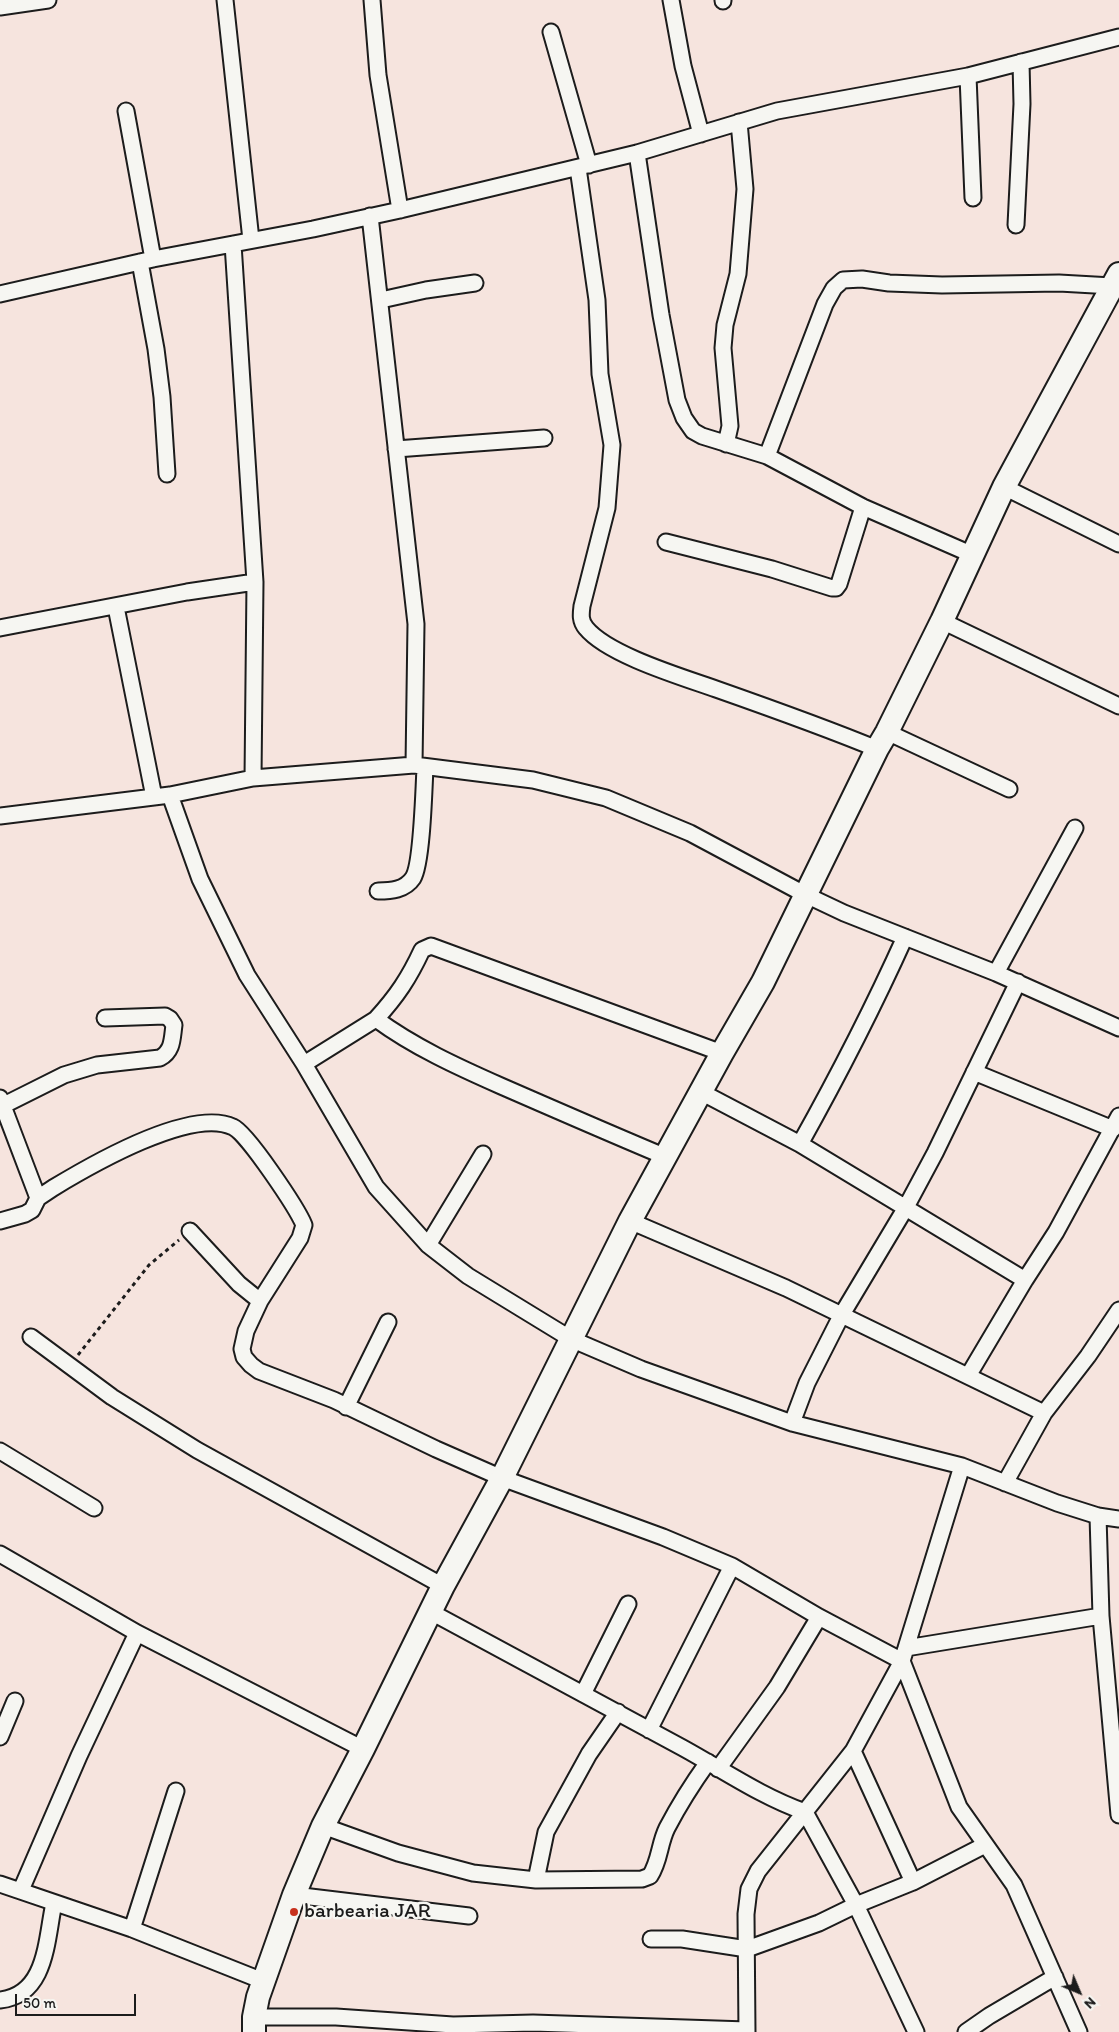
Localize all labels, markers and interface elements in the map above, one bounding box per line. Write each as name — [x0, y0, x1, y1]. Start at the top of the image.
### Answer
place label: barbearia JAR — [304, 1899, 431, 1925]
marker: barbearia JAR — [288, 1906, 300, 1918]
north arrow — [1054, 1967, 1104, 2017]
scale bar — [18, 1984, 139, 2016]
text: 50 m — [23, 1994, 56, 2012]
text: N — [1081, 1994, 1099, 2012]

